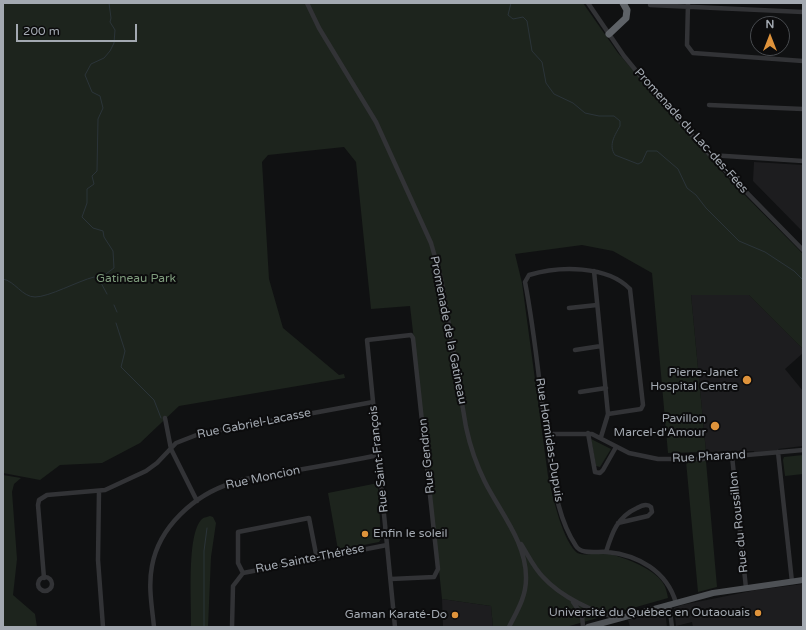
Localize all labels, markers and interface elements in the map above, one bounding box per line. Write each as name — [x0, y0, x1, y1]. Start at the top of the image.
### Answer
scale bar — [18, 16, 139, 42]
north arrow — [750, 16, 790, 56]
text: N — [766, 18, 774, 31]
text: 200 m — [23, 24, 60, 38]
street label: Promenade du Lac-des-Fées — [631, 66, 751, 196]
street label: Promenade de la Gatineau — [427, 255, 469, 405]
park label: Gatineau Park — [96, 272, 176, 286]
place label: Pierre-Janet Hospital Centre — [650, 366, 738, 394]
marker: Pierre-Janet Hospital Centre — [741, 374, 753, 386]
street label: Rue Hormidas-Dupuis — [532, 377, 566, 503]
street label: Rue Saint-François — [366, 405, 392, 513]
street label: Rue Gabriel-Lacasse — [196, 406, 312, 442]
place label: Pavillon Marcel-d'Amour — [614, 412, 706, 440]
street label: Rue Gendron — [416, 418, 438, 494]
marker: Pavillon Marcel-d'Amour — [709, 420, 721, 432]
street label: Rue Pharand — [672, 448, 746, 466]
street label: Rue Moncion — [224, 463, 302, 493]
street label: Rue du Roussillon — [727, 471, 751, 573]
place label: Enfin le soleil — [373, 527, 448, 541]
marker: Enfin le soleil — [360, 529, 370, 539]
street label: Rue Sainte-Thérèse — [254, 541, 366, 577]
place label: Université du Québec en Outaouais — [549, 606, 750, 620]
place label: Gaman Karaté-Do — [345, 608, 447, 622]
marker: Université du Québec en Outaouais — [753, 608, 763, 618]
marker: Gaman Karaté-Do — [450, 610, 460, 620]

